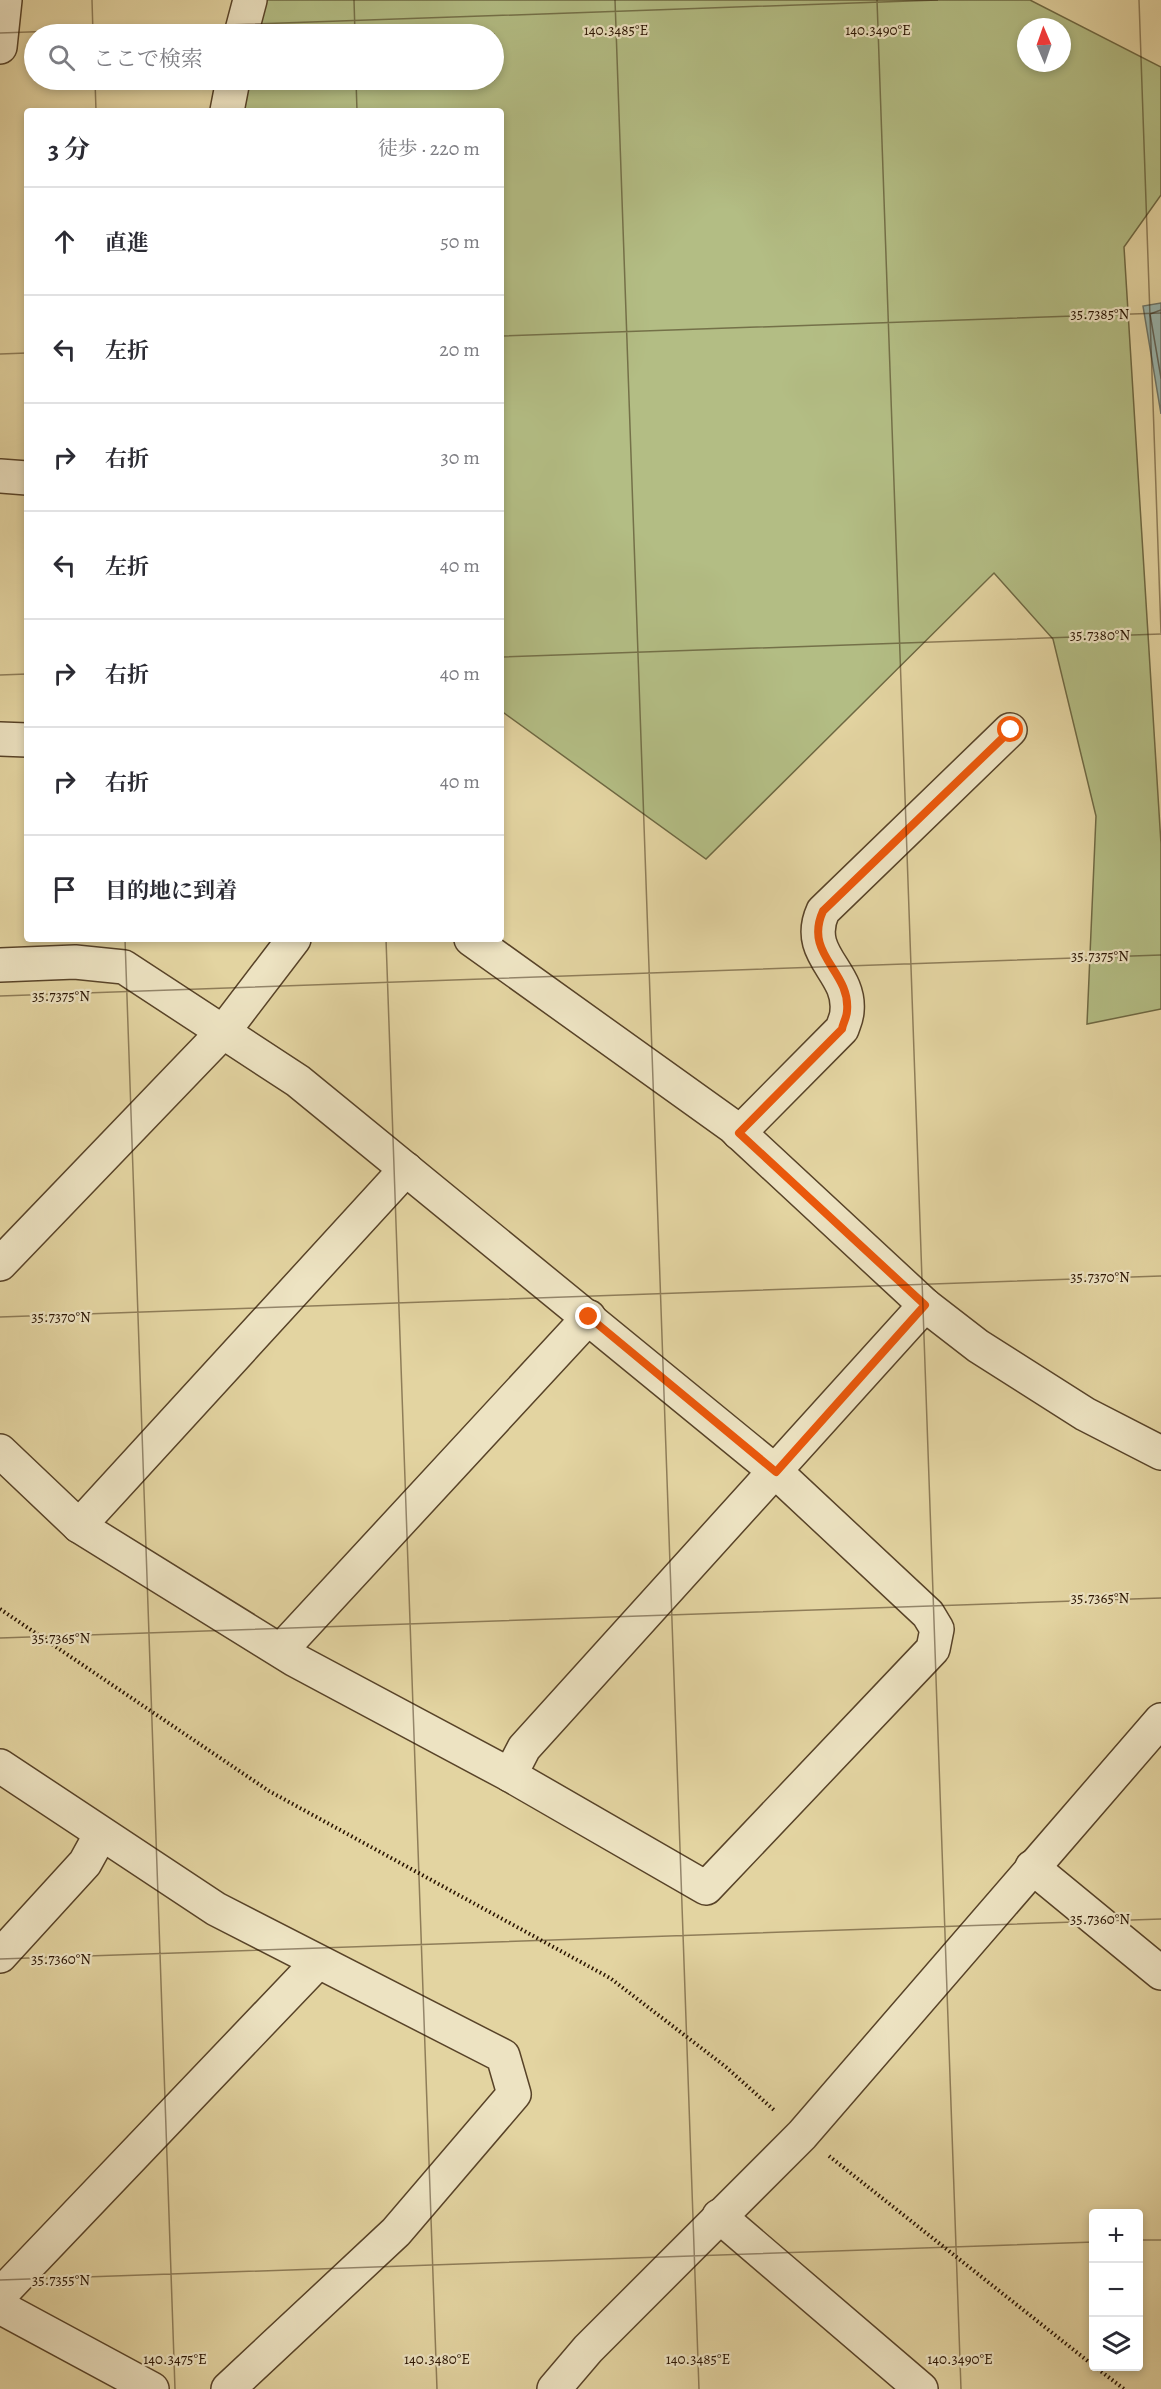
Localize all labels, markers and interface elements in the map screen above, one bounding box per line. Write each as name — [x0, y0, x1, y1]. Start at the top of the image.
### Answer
north arrow — [1017, 18, 1071, 72]
text: 140.3485°E — [584, 20, 648, 40]
text: 140.3490°E — [845, 20, 911, 40]
search box — [24, 24, 504, 90]
icon: search — [45, 41, 78, 74]
text: ここで検索 — [93, 44, 203, 74]
text: 3 分 — [48, 132, 90, 167]
text: 徒歩 · 220 m — [378, 135, 480, 162]
icon: ahead — [48, 225, 81, 258]
text: 直進 — [105, 228, 149, 258]
text: 50 m — [440, 228, 480, 255]
text: 35.7385°N — [1071, 304, 1130, 324]
icon: left — [48, 333, 81, 366]
text: 左折 — [105, 336, 149, 366]
text: 20 m — [439, 336, 480, 363]
icon: right — [48, 441, 81, 474]
text: 右折 — [105, 444, 149, 474]
text: 30 m — [440, 444, 480, 471]
icon: left — [48, 549, 81, 582]
text: 左折 — [105, 552, 149, 582]
text: 40 m — [440, 552, 480, 579]
text: 35.7380°N — [1070, 625, 1130, 645]
icon: right — [48, 657, 81, 690]
text: 右折 — [105, 660, 149, 690]
text: 40 m — [440, 660, 480, 687]
route start — [997, 716, 1023, 742]
icon: right — [48, 765, 81, 798]
text: 右折 — [105, 768, 149, 798]
text: 40 m — [440, 768, 480, 795]
icon: arrive — [48, 873, 81, 906]
text: 目的地に到着 — [105, 876, 237, 906]
text: 35.7375°N — [1071, 946, 1129, 966]
text: 35.7375°N — [32, 986, 90, 1006]
text: 35.7370°N — [1070, 1267, 1130, 1287]
route end — [575, 1303, 601, 1329]
text: 35.7370°N — [31, 1307, 91, 1327]
text: 35.7365°N — [1071, 1588, 1129, 1608]
text: 35.7365°N — [32, 1628, 90, 1648]
text: 35.7360°N — [1070, 1909, 1130, 1929]
text: 35.7360°N — [31, 1949, 91, 1969]
map controls — [1089, 2209, 1143, 2371]
button: + — [1089, 2209, 1143, 2263]
button: − — [1089, 2263, 1143, 2317]
text: 35.7355°N — [32, 2270, 90, 2290]
button: layers — [1089, 2317, 1143, 2371]
text: 140.3475°E — [143, 2349, 207, 2369]
text: 140.3480°E — [404, 2349, 470, 2369]
text: 140.3485°E — [666, 2349, 730, 2369]
text: 140.3490°E — [927, 2349, 993, 2369]

